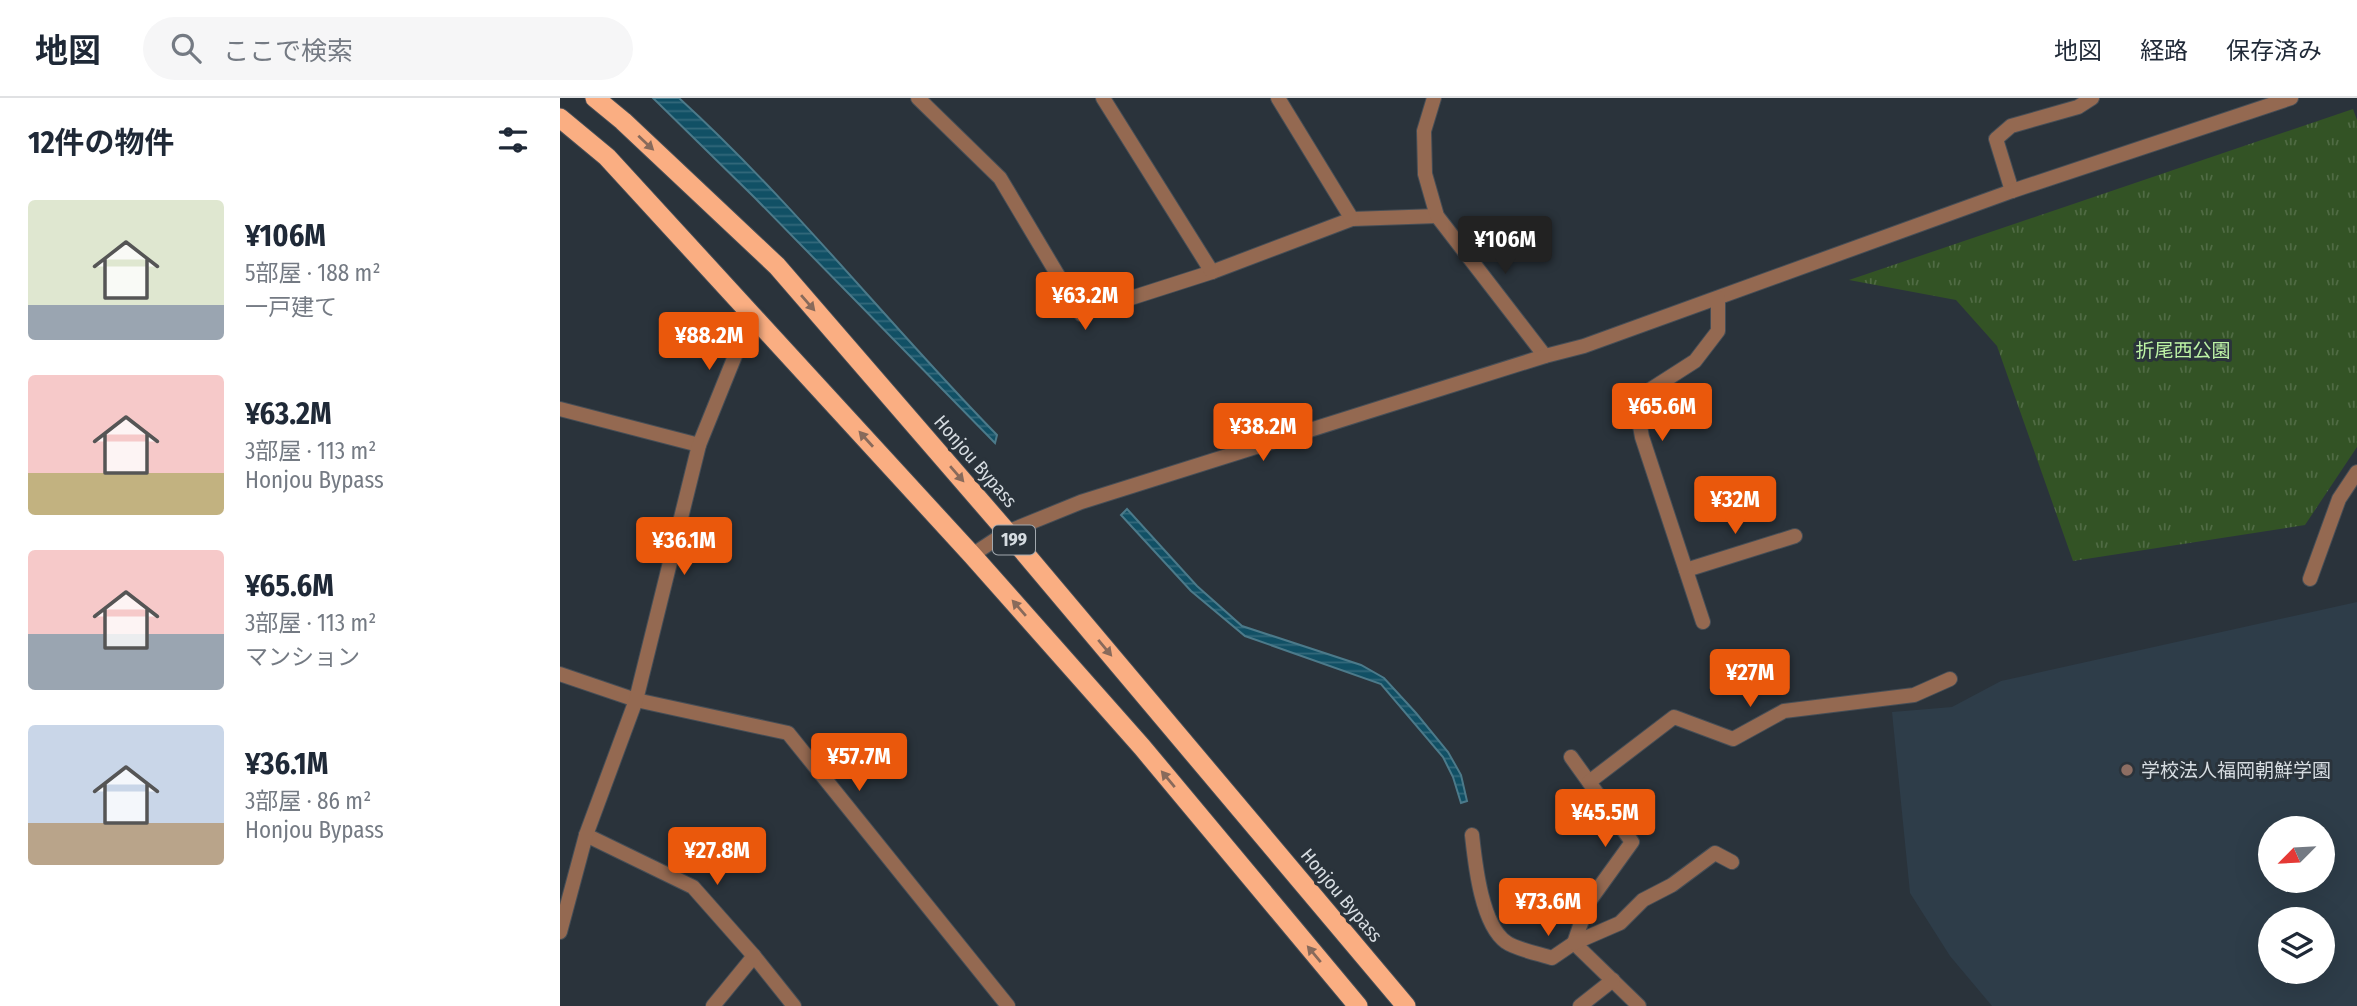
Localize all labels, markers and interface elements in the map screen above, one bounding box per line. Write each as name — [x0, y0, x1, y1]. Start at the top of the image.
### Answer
search box — [143, 17, 633, 80]
icon: search — [167, 29, 205, 67]
text: 地図 — [35, 31, 101, 71]
text: ここで検索 — [223, 36, 353, 67]
text: 地図 — [2054, 37, 2102, 65]
text: 経路 — [2140, 37, 2188, 65]
text: 保存済み — [2226, 37, 2322, 65]
icon: filters — [494, 121, 532, 159]
text: 12件の物件 — [28, 125, 175, 161]
one-way arrow — [637, 135, 655, 151]
pin: ¥106M — [1456, 216, 1554, 276]
text: ¥106M — [245, 218, 326, 254]
text: ¥106M — [1474, 225, 1536, 253]
icon: home — [84, 228, 168, 312]
text: 5部屋 · 188 m² — [245, 259, 381, 287]
pin: ¥63.2M — [1028, 272, 1142, 332]
text: ¥63.2M — [1052, 281, 1118, 309]
text: 一戸建て — [245, 293, 337, 321]
one-way arrow — [800, 294, 815, 311]
pin: ¥88.2M — [652, 313, 766, 372]
text: ¥88.2M — [675, 321, 743, 349]
park label: 折尾西公園 — [2135, 339, 2231, 362]
pin: ¥65.6M — [1605, 384, 1719, 443]
text: ¥65.6M — [1628, 392, 1696, 420]
text: ¥63.2M — [245, 396, 332, 432]
icon: home — [84, 403, 168, 487]
pin: ¥38.2M — [1206, 404, 1320, 463]
street label: Honjou Bypass — [929, 410, 1022, 512]
text: ¥38.2M — [1229, 412, 1297, 440]
one-way arrow — [858, 430, 874, 448]
text: 3部屋 · 113 m² — [245, 437, 376, 465]
text: Honjou Bypass — [245, 466, 384, 494]
one-way arrow — [949, 466, 964, 483]
pin: ¥32M — [1694, 476, 1776, 536]
text: ¥32M — [1710, 485, 1760, 513]
pin: ¥36.1M — [627, 518, 741, 577]
text: ¥36.1M — [652, 526, 716, 554]
road number: 199 — [993, 526, 1035, 555]
text: ¥65.6M — [245, 568, 334, 604]
icon: home — [84, 578, 168, 662]
one-way arrow — [1011, 599, 1027, 617]
text: 3部屋 · 113 m² — [245, 609, 376, 637]
one-way arrow — [1097, 638, 1112, 656]
text: マンション — [245, 643, 360, 671]
pin: ¥27M — [1709, 650, 1791, 709]
text: ¥27M — [1726, 658, 1774, 686]
pin: ¥57.7M — [802, 734, 916, 793]
text: ¥57.7M — [827, 742, 891, 770]
text: ¥36.1M — [245, 746, 328, 782]
icon: home — [84, 753, 168, 837]
place label: 学校法人福岡朝鮮学園 — [2141, 759, 2331, 782]
marker: 学校法人福岡朝鮮学園 — [2119, 762, 2135, 778]
one-way arrow — [1161, 770, 1176, 788]
text: 3部屋 · 86 m² — [245, 787, 371, 815]
pin: ¥45.5M — [1548, 790, 1662, 849]
text: ¥45.5M — [1571, 798, 1639, 826]
text: Honjou Bypass — [245, 816, 384, 844]
north arrow — [2258, 816, 2334, 892]
map controls — [2258, 816, 2335, 984]
pin: ¥27.8M — [660, 828, 774, 887]
text: ¥27.8M — [684, 836, 750, 864]
street label: Honjou Bypass — [1296, 844, 1387, 947]
pin: ¥73.6M — [1491, 878, 1605, 938]
text: ¥73.6M — [1515, 887, 1581, 915]
button: layers — [2258, 907, 2335, 984]
one-way arrow — [1307, 945, 1322, 962]

